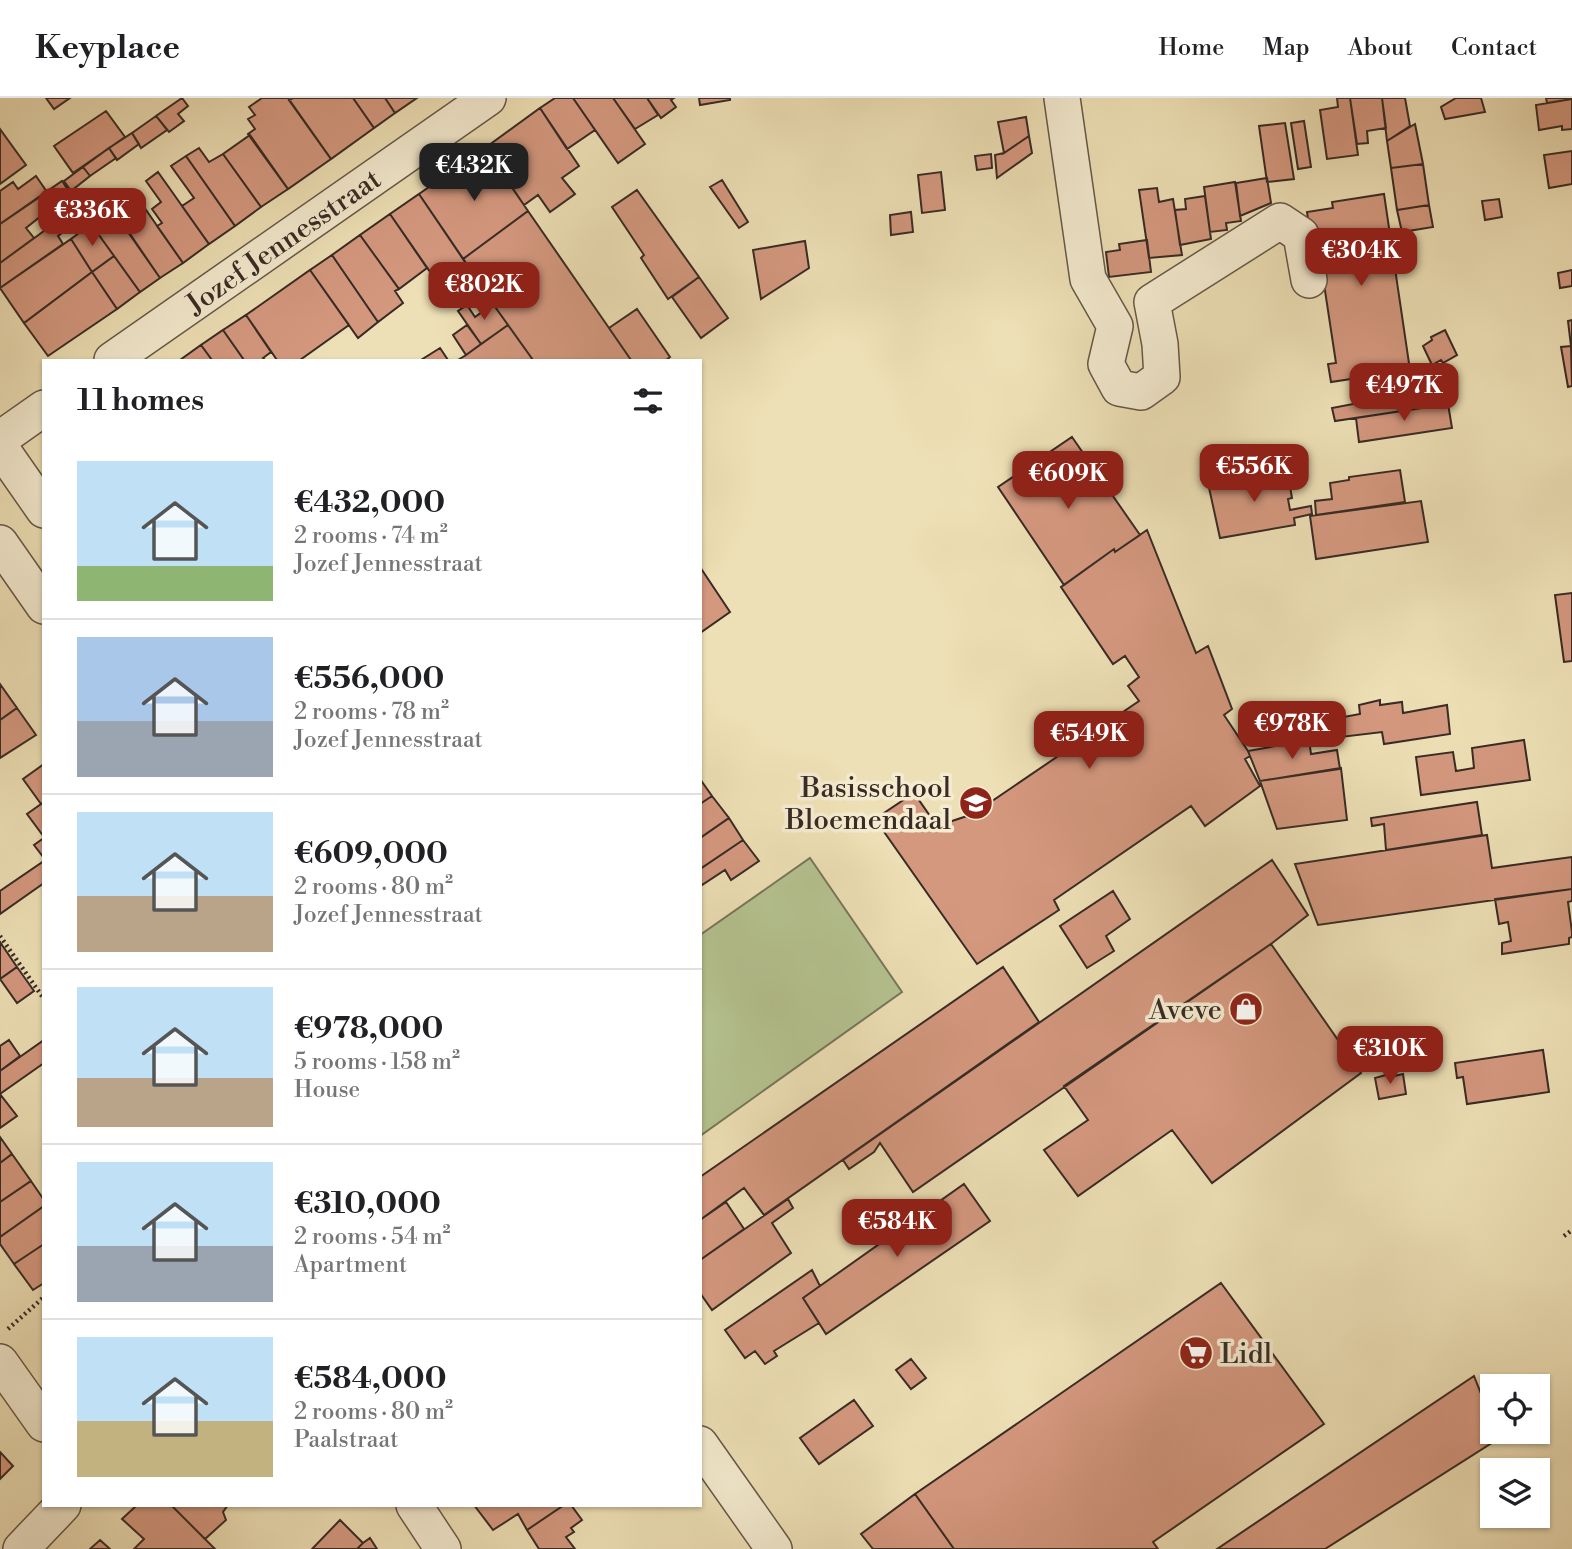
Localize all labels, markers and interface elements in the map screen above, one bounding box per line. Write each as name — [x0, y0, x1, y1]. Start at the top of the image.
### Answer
text: Keyplace — [35, 28, 180, 69]
text: Home — [1159, 33, 1224, 63]
text: Map — [1262, 33, 1310, 63]
text: About — [1348, 33, 1413, 63]
text: Contact — [1451, 33, 1537, 63]
pin: €432K — [425, 144, 523, 203]
text: €432K — [435, 152, 513, 180]
street label: Jozef Jennesstraat — [179, 162, 388, 323]
pin: €336K — [43, 188, 141, 248]
text: €336K — [54, 197, 130, 225]
pin: €304K — [1312, 228, 1410, 288]
text: €304K — [1321, 237, 1401, 265]
pin: €802K — [435, 262, 533, 322]
text: €802K — [444, 271, 524, 299]
pin: €497K — [1355, 364, 1453, 423]
text: €497K — [1365, 372, 1443, 400]
text: 11 homes — [77, 382, 204, 420]
icon: filters — [629, 382, 667, 420]
pin: €556K — [1205, 444, 1303, 504]
pin: €609K — [1019, 452, 1117, 511]
text: €556K — [1216, 453, 1292, 481]
text: €609K — [1028, 460, 1108, 488]
text: €432,000 — [294, 484, 445, 522]
icon: home — [133, 489, 217, 573]
text: 2 rooms · 74 m² — [294, 522, 448, 550]
text: Jozef Jennesstraat — [294, 550, 483, 578]
text: €556,000 — [294, 660, 444, 698]
icon: home — [133, 665, 217, 749]
text: 2 rooms · 78 m² — [294, 698, 449, 726]
pin: €978K — [1243, 702, 1341, 761]
text: €978K — [1254, 710, 1330, 738]
pin: €549K — [1040, 712, 1138, 771]
text: €549K — [1050, 720, 1128, 748]
text: Jozef Jennesstraat — [294, 726, 483, 754]
place label: Basisschool Bloemendaal — [784, 771, 951, 838]
school or university icon: Basisschool Bloemendaal — [957, 784, 995, 822]
text: €609,000 — [294, 835, 448, 873]
icon: home — [133, 840, 217, 924]
text: 2 rooms · 80 m² — [294, 873, 453, 901]
text: Jozef Jennesstraat — [294, 901, 483, 929]
shop icon: Aveve — [1227, 990, 1265, 1028]
place label: Aveve — [1148, 993, 1222, 1028]
text: €978,000 — [294, 1010, 443, 1048]
icon: home — [133, 1015, 217, 1099]
pin: €310K — [1341, 1026, 1439, 1086]
text: €310K — [1353, 1035, 1427, 1063]
text: 5 rooms · 158 m² — [294, 1048, 460, 1076]
text: House — [294, 1076, 360, 1104]
text: €310,000 — [294, 1185, 441, 1223]
icon: home — [133, 1190, 217, 1274]
pin: €584K — [848, 1200, 946, 1259]
text: €584K — [858, 1208, 936, 1236]
text: 2 rooms · 54 m² — [294, 1223, 451, 1251]
text: Apartment — [294, 1251, 407, 1279]
supermarket icon: Lidl — [1177, 1334, 1215, 1372]
place label: Lidl — [1220, 1337, 1272, 1372]
text: €584,000 — [294, 1360, 447, 1398]
icon: home — [133, 1365, 217, 1449]
map controls — [1480, 1374, 1550, 1528]
button: locate — [1480, 1374, 1550, 1444]
text: 2 rooms · 80 m² — [294, 1398, 453, 1426]
text: Paalstraat — [294, 1426, 398, 1454]
button: layers — [1480, 1458, 1550, 1528]

